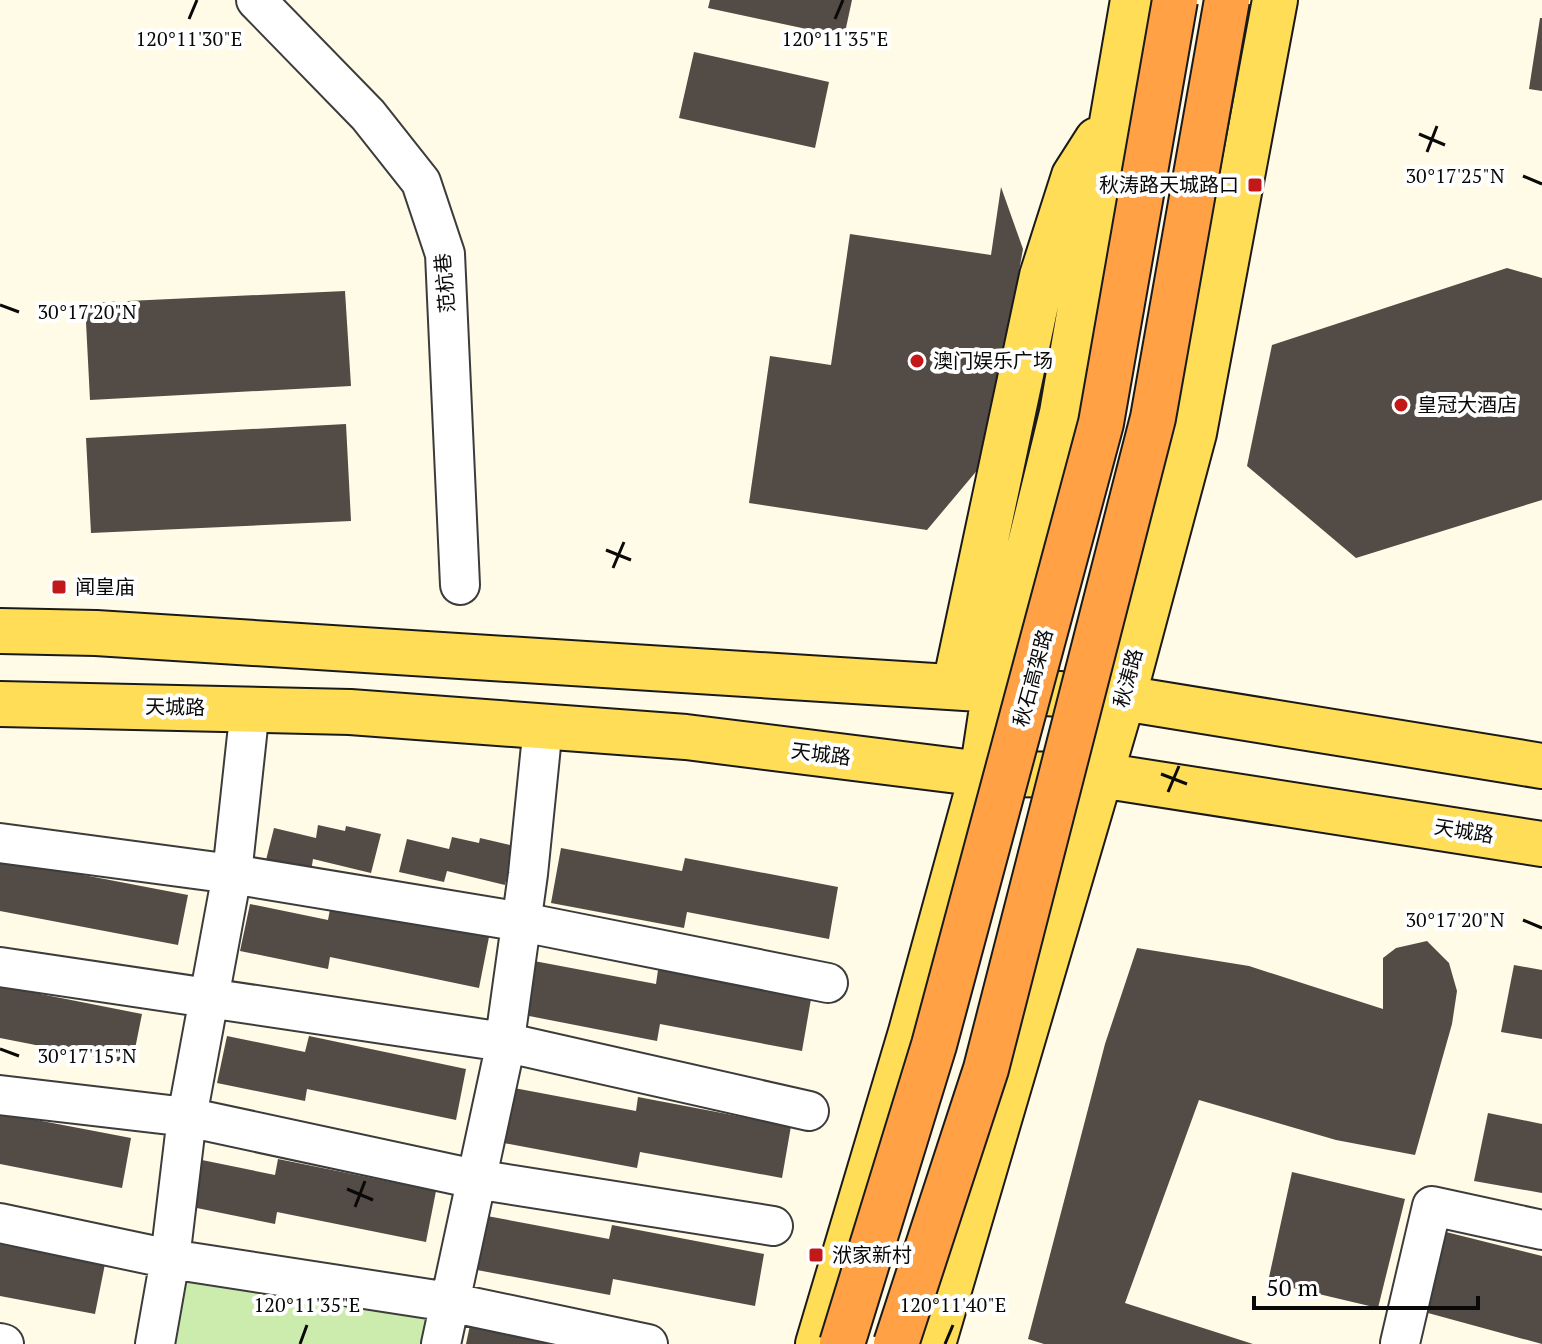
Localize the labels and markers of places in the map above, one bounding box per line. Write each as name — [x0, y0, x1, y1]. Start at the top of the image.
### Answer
place label: 秋涛路天城路口 — [1099, 171, 1239, 198]
marker: 秋涛路天城路口 — [1246, 176, 1264, 194]
place label: 澳门娱乐广场 — [933, 347, 1053, 374]
marker: 澳门娱乐广场 — [908, 352, 926, 370]
place label: 皇冠大酒店 — [1417, 391, 1517, 418]
marker: 皇冠大酒店 — [1392, 396, 1410, 414]
place label: 闻皇庙 — [75, 573, 135, 600]
marker: 闻皇庙 — [50, 578, 68, 596]
place label: 洑家新村 — [832, 1241, 912, 1268]
marker: 洑家新村 — [807, 1246, 825, 1264]

